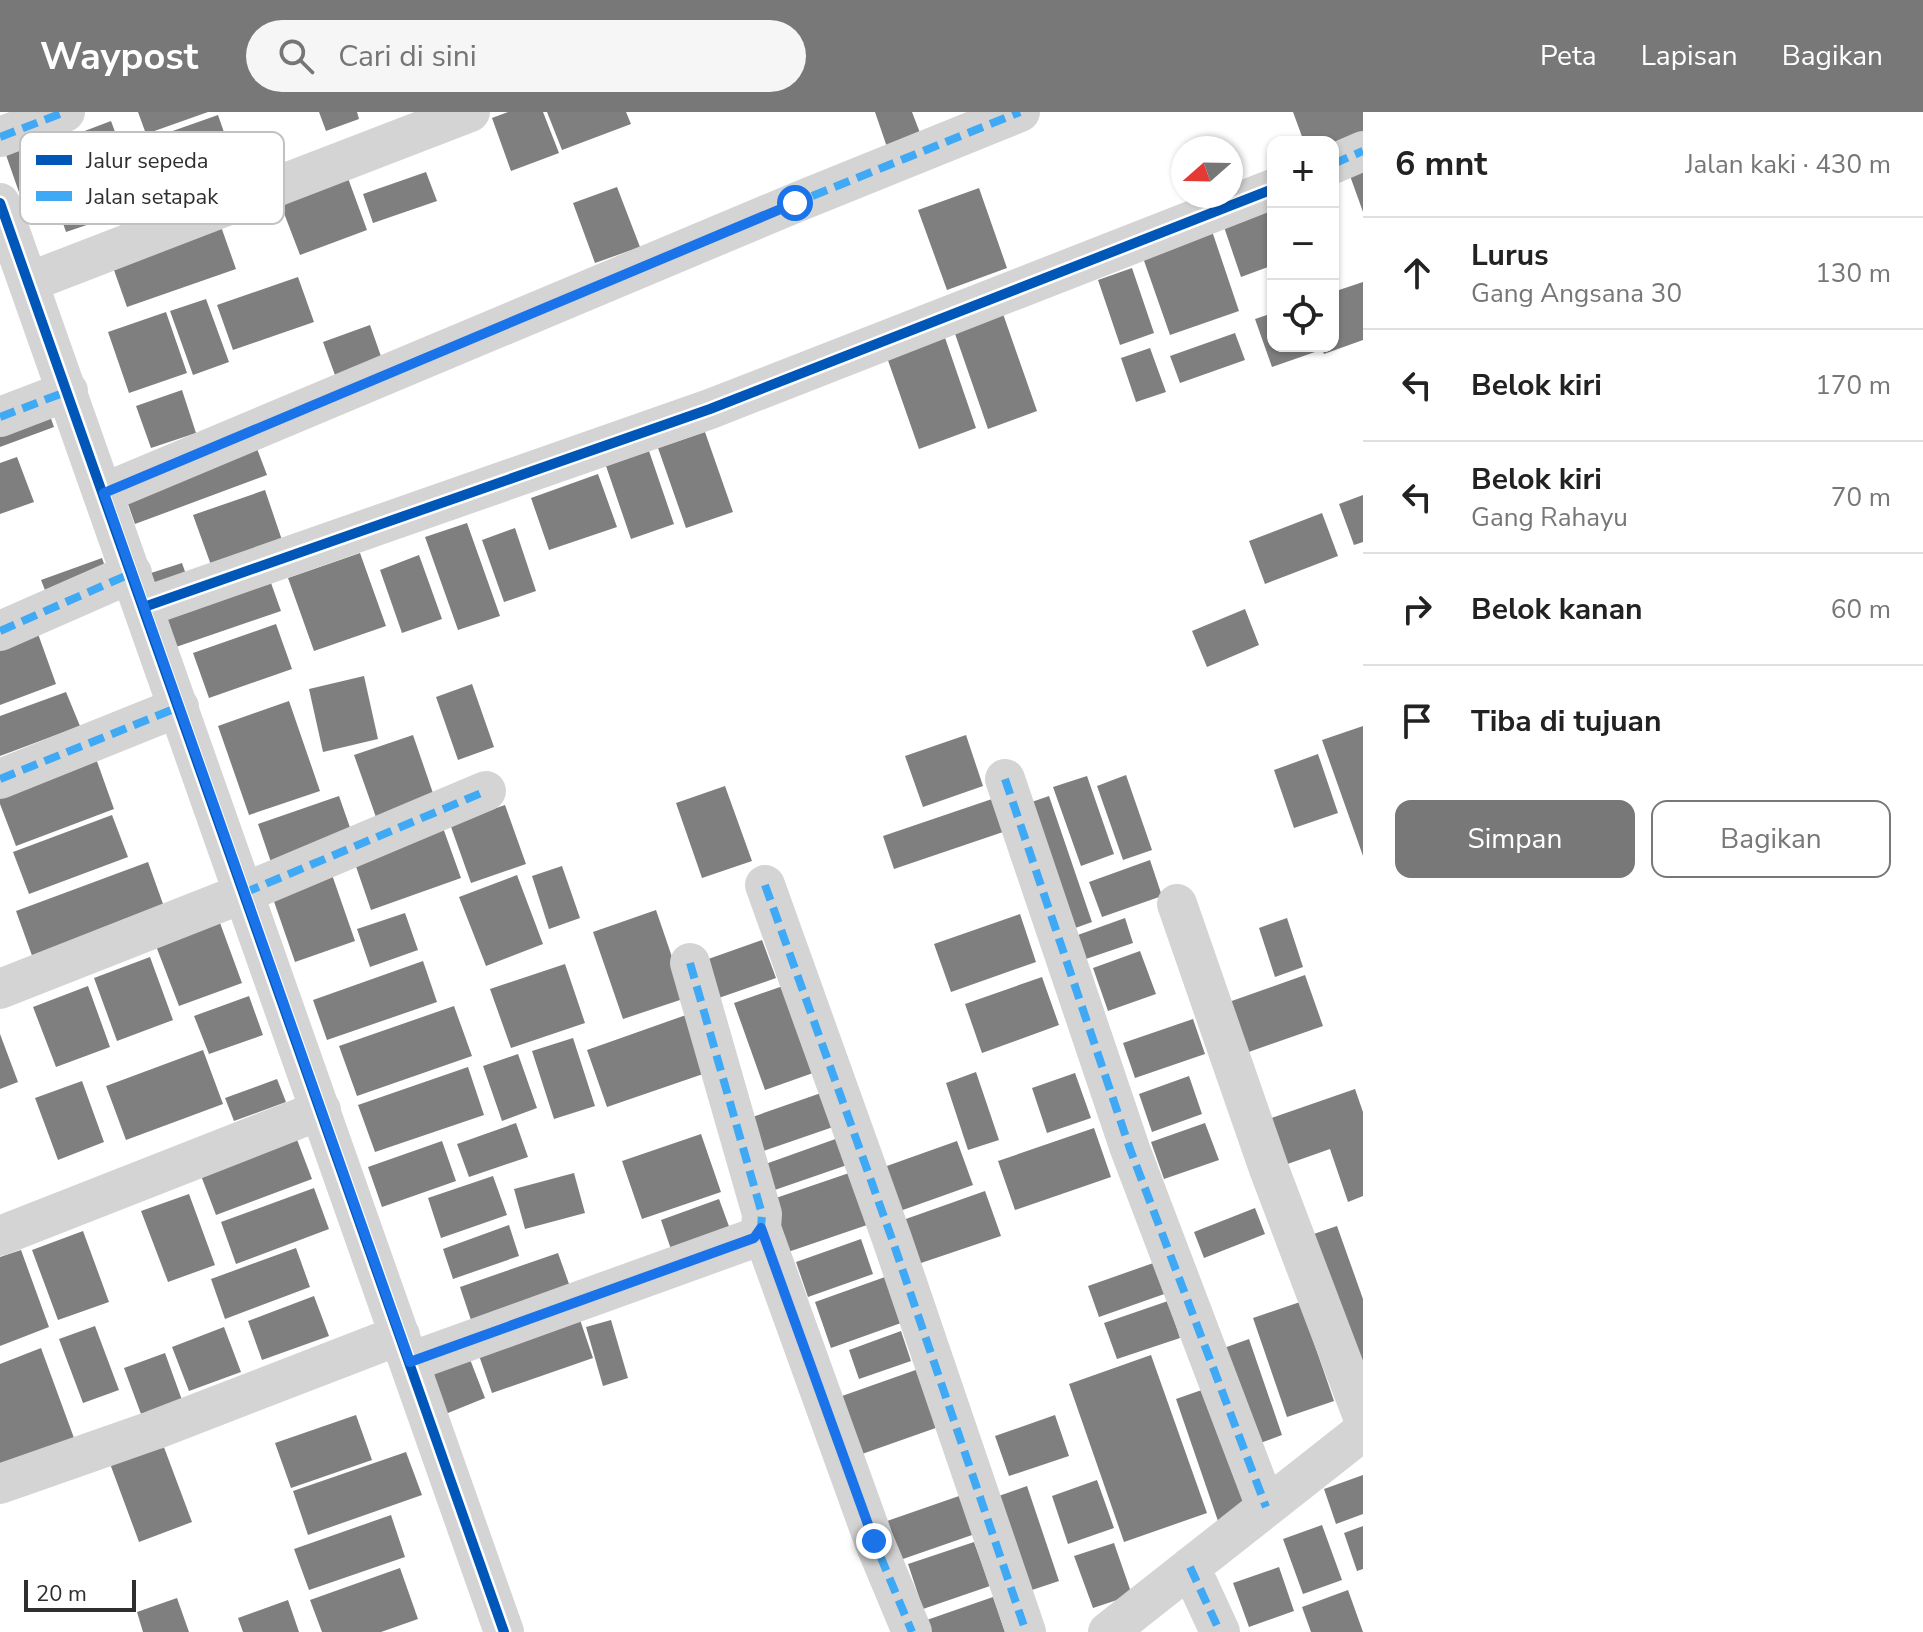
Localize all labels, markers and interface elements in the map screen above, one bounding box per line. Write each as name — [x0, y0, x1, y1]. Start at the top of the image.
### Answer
search box — [246, 20, 806, 92]
text: Waypost — [40, 31, 198, 82]
icon: search — [274, 34, 318, 78]
text: Cari di sini — [338, 36, 477, 77]
text: Peta — [1540, 37, 1597, 75]
text: Lapisan — [1641, 37, 1738, 75]
text: Bagikan — [1782, 37, 1883, 75]
legend — [20, 132, 284, 224]
north arrow — [1171, 136, 1243, 208]
map controls — [1267, 136, 1339, 352]
button: + — [1267, 136, 1339, 208]
text: 6 mnt — [1395, 141, 1487, 187]
text: Jalur sepeda — [85, 146, 208, 176]
text: Jalan kaki · 430 m — [1685, 147, 1891, 182]
text: Jalan setapak — [85, 182, 219, 212]
route start — [777, 185, 813, 221]
button: − — [1267, 208, 1339, 280]
text: Lurus — [1471, 235, 1549, 276]
icon: ahead — [1395, 251, 1439, 295]
text: 130 m — [1815, 256, 1891, 291]
text: Gang Angsana 30 — [1471, 276, 1682, 311]
button: locate — [1267, 280, 1339, 352]
icon: left — [1395, 363, 1439, 407]
text: Belok kiri — [1471, 365, 1602, 406]
text: 170 m — [1815, 368, 1891, 403]
text: Belok kiri — [1471, 459, 1602, 500]
icon: left — [1395, 475, 1439, 519]
text: 70 m — [1831, 480, 1891, 515]
text: Gang Rahayu — [1471, 500, 1628, 535]
icon: right — [1395, 587, 1439, 631]
text: Belok kanan — [1471, 589, 1643, 630]
text: 60 m — [1831, 592, 1891, 627]
icon: arrive — [1395, 699, 1439, 743]
text: Tiba di tujuan — [1471, 701, 1662, 742]
button: Simpan — [1395, 800, 1635, 878]
button: Bagikan — [1651, 800, 1891, 878]
route end — [856, 1523, 892, 1559]
scale bar — [24, 1576, 136, 1612]
text: 20 m — [36, 1579, 87, 1609]

